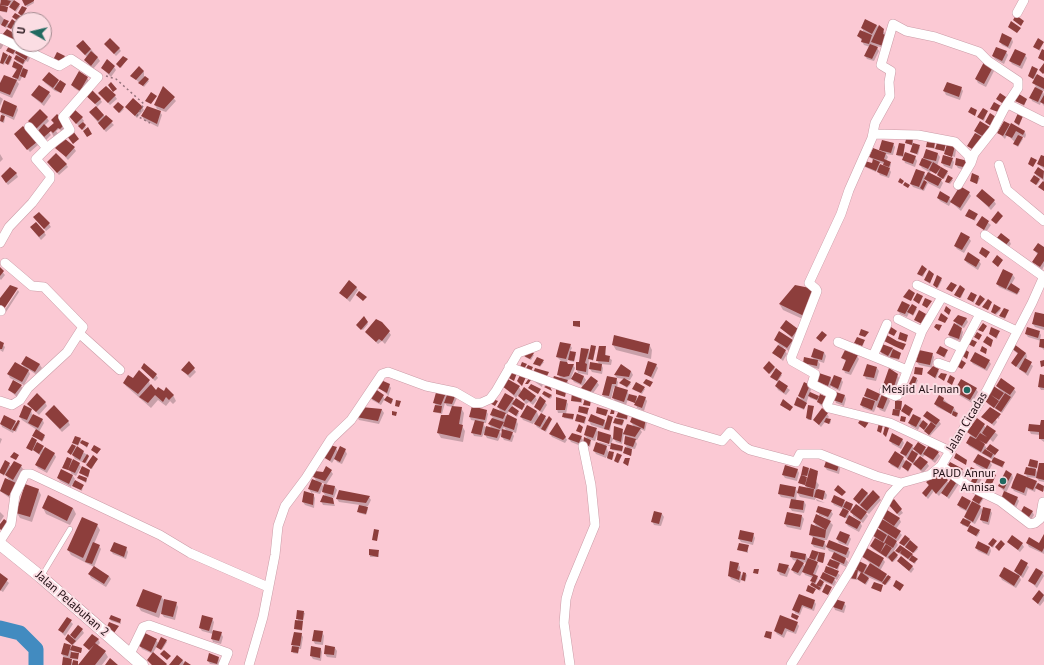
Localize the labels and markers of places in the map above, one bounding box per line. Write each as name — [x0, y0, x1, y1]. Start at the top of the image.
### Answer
place label: Mesjid Al-Iman — [882, 383, 959, 397]
marker: Mesjid Al-Iman — [962, 385, 972, 395]
place label: PAUD Annur Annisa — [932, 467, 995, 495]
marker: PAUD Annur Annisa — [998, 476, 1008, 486]

